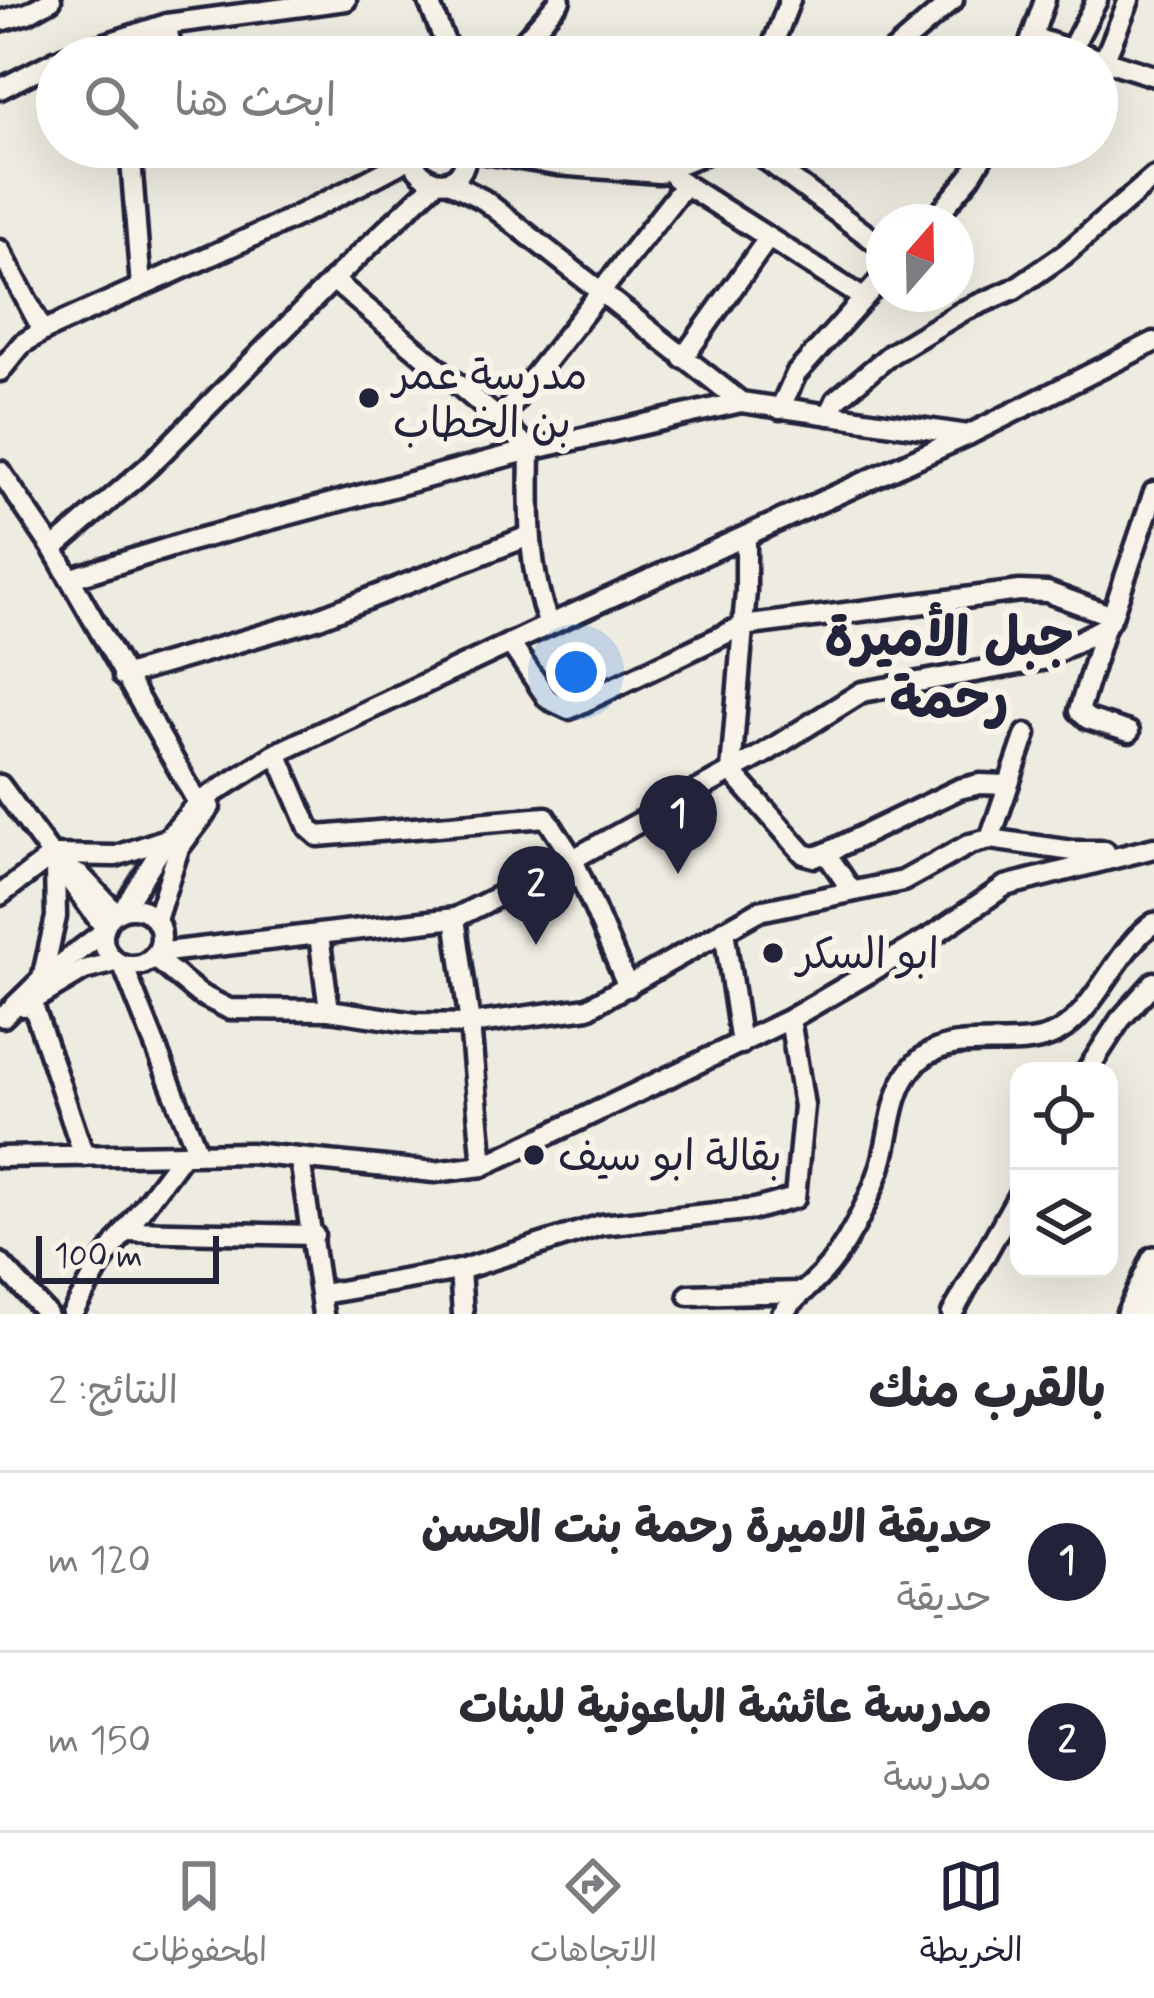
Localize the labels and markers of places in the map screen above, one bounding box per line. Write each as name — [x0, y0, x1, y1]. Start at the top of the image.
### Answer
place label: مدرسة عمر بن الخطاب — [390, 350, 588, 453]
marker: مدرسة عمر بن الخطاب — [356, 385, 382, 411]
pin: 1 — [639, 775, 717, 874]
pin: 2 — [497, 846, 575, 945]
place label: ابو السكر — [794, 929, 939, 984]
marker: ابو السكر — [760, 940, 786, 966]
place label: بقالة ابو سيف — [558, 1131, 782, 1186]
marker: بقالة ابو سيف — [521, 1142, 547, 1168]

